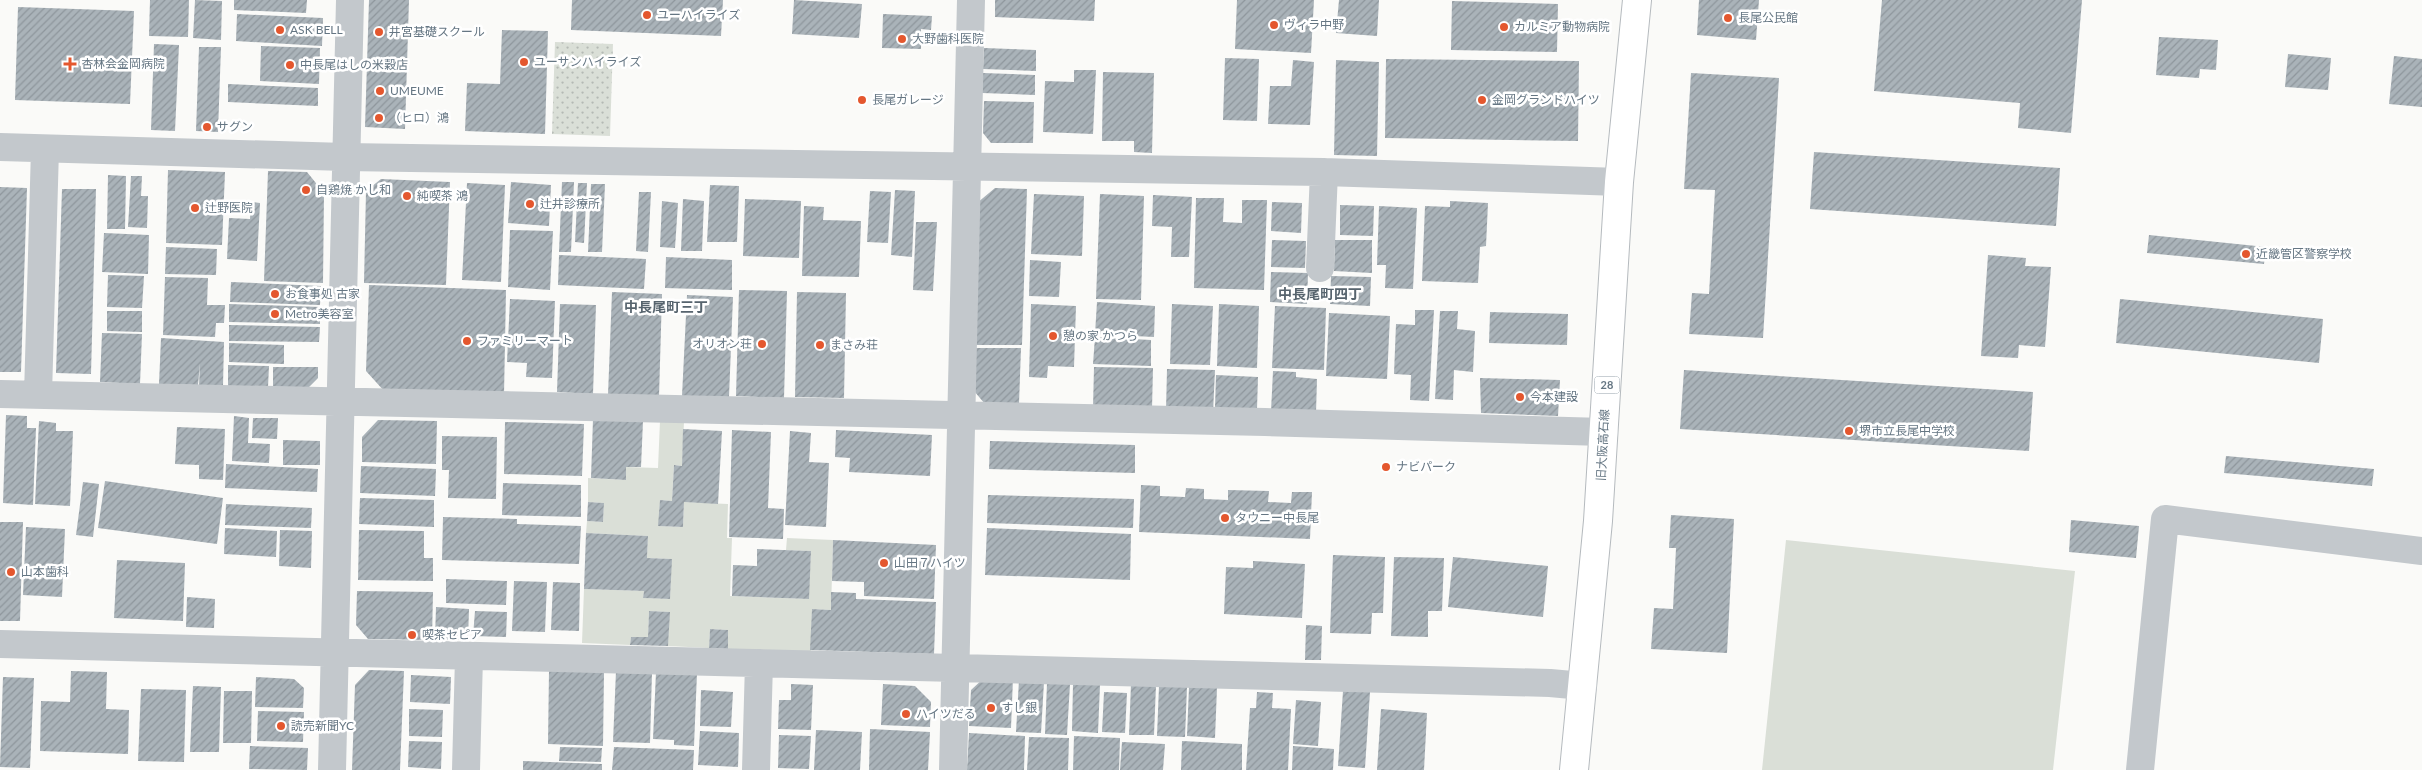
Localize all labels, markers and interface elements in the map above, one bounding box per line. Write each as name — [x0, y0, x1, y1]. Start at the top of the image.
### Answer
place label: ユーハイライズ — [657, 7, 740, 22]
marker: ユーハイライズ — [641, 9, 653, 21]
place label: 長尾公民館 — [1738, 10, 1798, 25]
marker: 長尾公民館 — [1722, 12, 1734, 24]
place label: ヴィラ中野 — [1284, 17, 1344, 32]
marker: ヴィラ中野 — [1268, 19, 1280, 31]
place label: カルミア動物病院 — [1514, 19, 1610, 34]
marker: カルミア動物病院 — [1498, 21, 1510, 33]
place label: ASK BELL — [290, 22, 343, 37]
marker: ASK BELL — [274, 24, 286, 36]
place label: 井宮基礎スクール — [389, 24, 485, 39]
marker: 井宮基礎スクール — [373, 26, 385, 38]
place label: 大野歯科医院 — [912, 31, 984, 46]
marker: 大野歯科医院 — [896, 33, 908, 45]
place label: ユーサンハイライズ — [534, 54, 641, 69]
place label: 杏林会金岡病院 — [81, 56, 165, 71]
marker: ユーサンハイライズ — [518, 56, 530, 68]
marker: 杏林会金岡病院 — [63, 57, 77, 71]
place label: 中長尾はしの米穀店 — [300, 57, 408, 72]
marker: 中長尾はしの米穀店 — [284, 59, 296, 71]
place label: UMEUME — [390, 83, 444, 98]
marker: UMEUME — [374, 85, 386, 97]
place label: 長尾ガレージ — [872, 92, 944, 107]
place label: 金岡グランドハイツ — [1492, 92, 1600, 107]
marker: 長尾ガレージ — [856, 94, 868, 106]
marker: 金岡グランドハイツ — [1476, 94, 1488, 106]
place label: （ヒロ）鴻 — [389, 110, 449, 125]
marker: （ヒロ）鴻 — [373, 112, 385, 124]
place label: サグン — [217, 119, 253, 134]
marker: サグン — [201, 121, 213, 133]
place label: 自鶏焼 かし和 — [316, 182, 391, 197]
marker: 自鶏焼 かし和 — [300, 184, 312, 196]
place label: 純喫茶 鴻 — [417, 188, 468, 203]
marker: 純喫茶 鴻 — [401, 190, 413, 202]
place label: 辻井診療所 — [540, 196, 600, 211]
marker: 辻井診療所 — [524, 198, 536, 210]
place label: 辻野医院 — [205, 200, 253, 215]
marker: 辻野医院 — [189, 202, 201, 214]
place label: 近畿管区警察学校 — [2256, 246, 2352, 261]
marker: 近畿管区警察学校 — [2240, 248, 2252, 260]
district label: 中長尾町四丁 — [1278, 285, 1362, 302]
place label: お食事処 古家 — [285, 286, 360, 301]
marker: お食事処 古家 — [269, 288, 281, 300]
district label: 中長尾町三丁 — [624, 298, 708, 315]
place label: Metro美容室 — [285, 306, 353, 321]
marker: Metro美容室 — [269, 308, 281, 320]
place label: 憩の家 かつら — [1063, 328, 1138, 343]
marker: 憩の家 かつら — [1047, 330, 1059, 342]
place label: ファミリーマート — [477, 333, 573, 348]
marker: ファミリーマート — [461, 335, 473, 347]
place label: オリオン荘 — [692, 336, 752, 351]
place label: まさみ荘 — [830, 337, 878, 352]
marker: オリオン荘 — [756, 338, 768, 350]
marker: まさみ荘 — [814, 339, 826, 351]
road number: 28 — [1594, 376, 1620, 394]
place label: 今本建設 — [1530, 389, 1578, 404]
marker: 今本建設 — [1514, 391, 1526, 403]
street label: 旧大阪高石線 — [1593, 409, 1612, 481]
place label: 堺市立長尾中学校 — [1859, 423, 1955, 438]
marker: 堺市立長尾中学校 — [1843, 425, 1855, 437]
place label: ナビパーク — [1396, 459, 1456, 474]
marker: ナビパーク — [1380, 461, 1392, 473]
place label: タウニー中長尾 — [1235, 510, 1319, 525]
marker: タウニー中長尾 — [1219, 512, 1231, 524]
place label: 山田７ハイツ — [894, 555, 966, 570]
marker: 山田７ハイツ — [878, 557, 890, 569]
place label: 山本歯科 — [21, 564, 69, 579]
marker: 山本歯科 — [5, 566, 17, 578]
place label: 喫茶セピア — [422, 627, 482, 642]
marker: 喫茶セピア — [406, 629, 418, 641]
place label: すし銀 — [1001, 700, 1037, 715]
marker: すし銀 — [985, 702, 997, 714]
place label: ハイツだる — [916, 706, 976, 721]
marker: ハイツだる — [900, 708, 912, 720]
place label: 読売新聞YC — [291, 718, 354, 733]
marker: 読売新聞YC — [275, 720, 287, 732]

